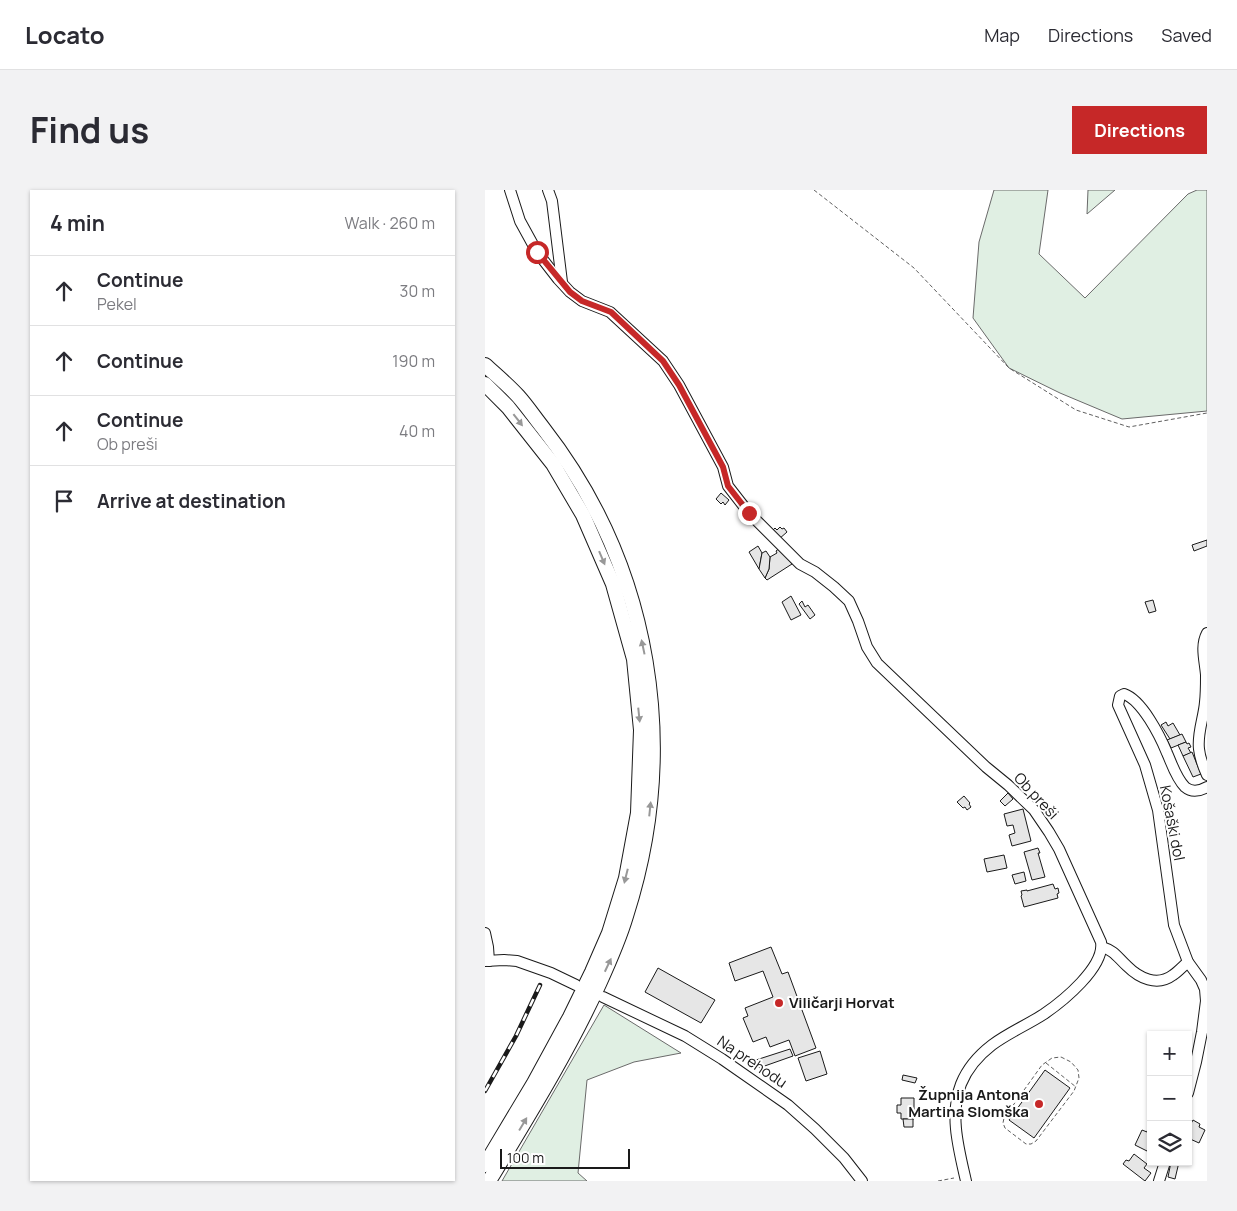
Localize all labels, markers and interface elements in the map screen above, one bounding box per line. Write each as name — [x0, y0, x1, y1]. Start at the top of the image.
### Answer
text: Locato — [25, 18, 105, 51]
text: Map — [984, 23, 1020, 47]
text: Directions — [1048, 23, 1133, 47]
text: Saved — [1161, 23, 1212, 47]
text: Find us — [30, 106, 149, 154]
button: Directions — [1072, 106, 1207, 154]
text: 4 min — [50, 209, 105, 237]
text: Walk · 260 m — [345, 212, 435, 234]
route start — [526, 241, 549, 264]
text: Continue — [97, 267, 183, 293]
icon: ahead — [50, 277, 78, 305]
text: 30 m — [400, 280, 435, 302]
text: Pekel — [97, 293, 137, 315]
icon: ahead — [50, 347, 78, 375]
text: Continue — [97, 348, 183, 374]
text: 190 m — [392, 350, 435, 372]
text: Continue — [97, 407, 183, 433]
one-way arrow — [513, 413, 524, 426]
icon: ahead — [50, 417, 78, 445]
text: 40 m — [399, 420, 435, 442]
text: Ob preši — [97, 433, 158, 455]
icon: arrive — [50, 487, 78, 515]
text: Arrive at destination — [97, 488, 286, 514]
route end — [738, 502, 761, 525]
one-way arrow — [598, 551, 606, 565]
one-way arrow — [639, 640, 647, 655]
one-way arrow — [635, 708, 643, 724]
street label: Ob preši — [1009, 768, 1063, 824]
street label: Košaški dol — [1155, 783, 1190, 862]
one-way arrow — [646, 801, 654, 817]
one-way arrow — [622, 869, 630, 884]
one-way arrow — [604, 958, 612, 972]
place label: Viličarji Horvat — [789, 992, 895, 1013]
marker: Viličarji Horvat — [773, 997, 785, 1009]
street label: Na prehodu — [713, 1030, 791, 1093]
map controls — [1147, 1031, 1192, 1166]
button: + — [1147, 1031, 1192, 1076]
button: − — [1147, 1076, 1192, 1121]
place label: Župnija Antona Martina Slomška — [908, 1084, 1029, 1122]
marker: Župnija Antona Martina Slomška — [1033, 1098, 1045, 1110]
one-way arrow — [519, 1118, 528, 1131]
button: layers — [1147, 1121, 1192, 1166]
scale bar — [500, 1146, 630, 1169]
text: 100 m — [507, 1148, 544, 1167]

